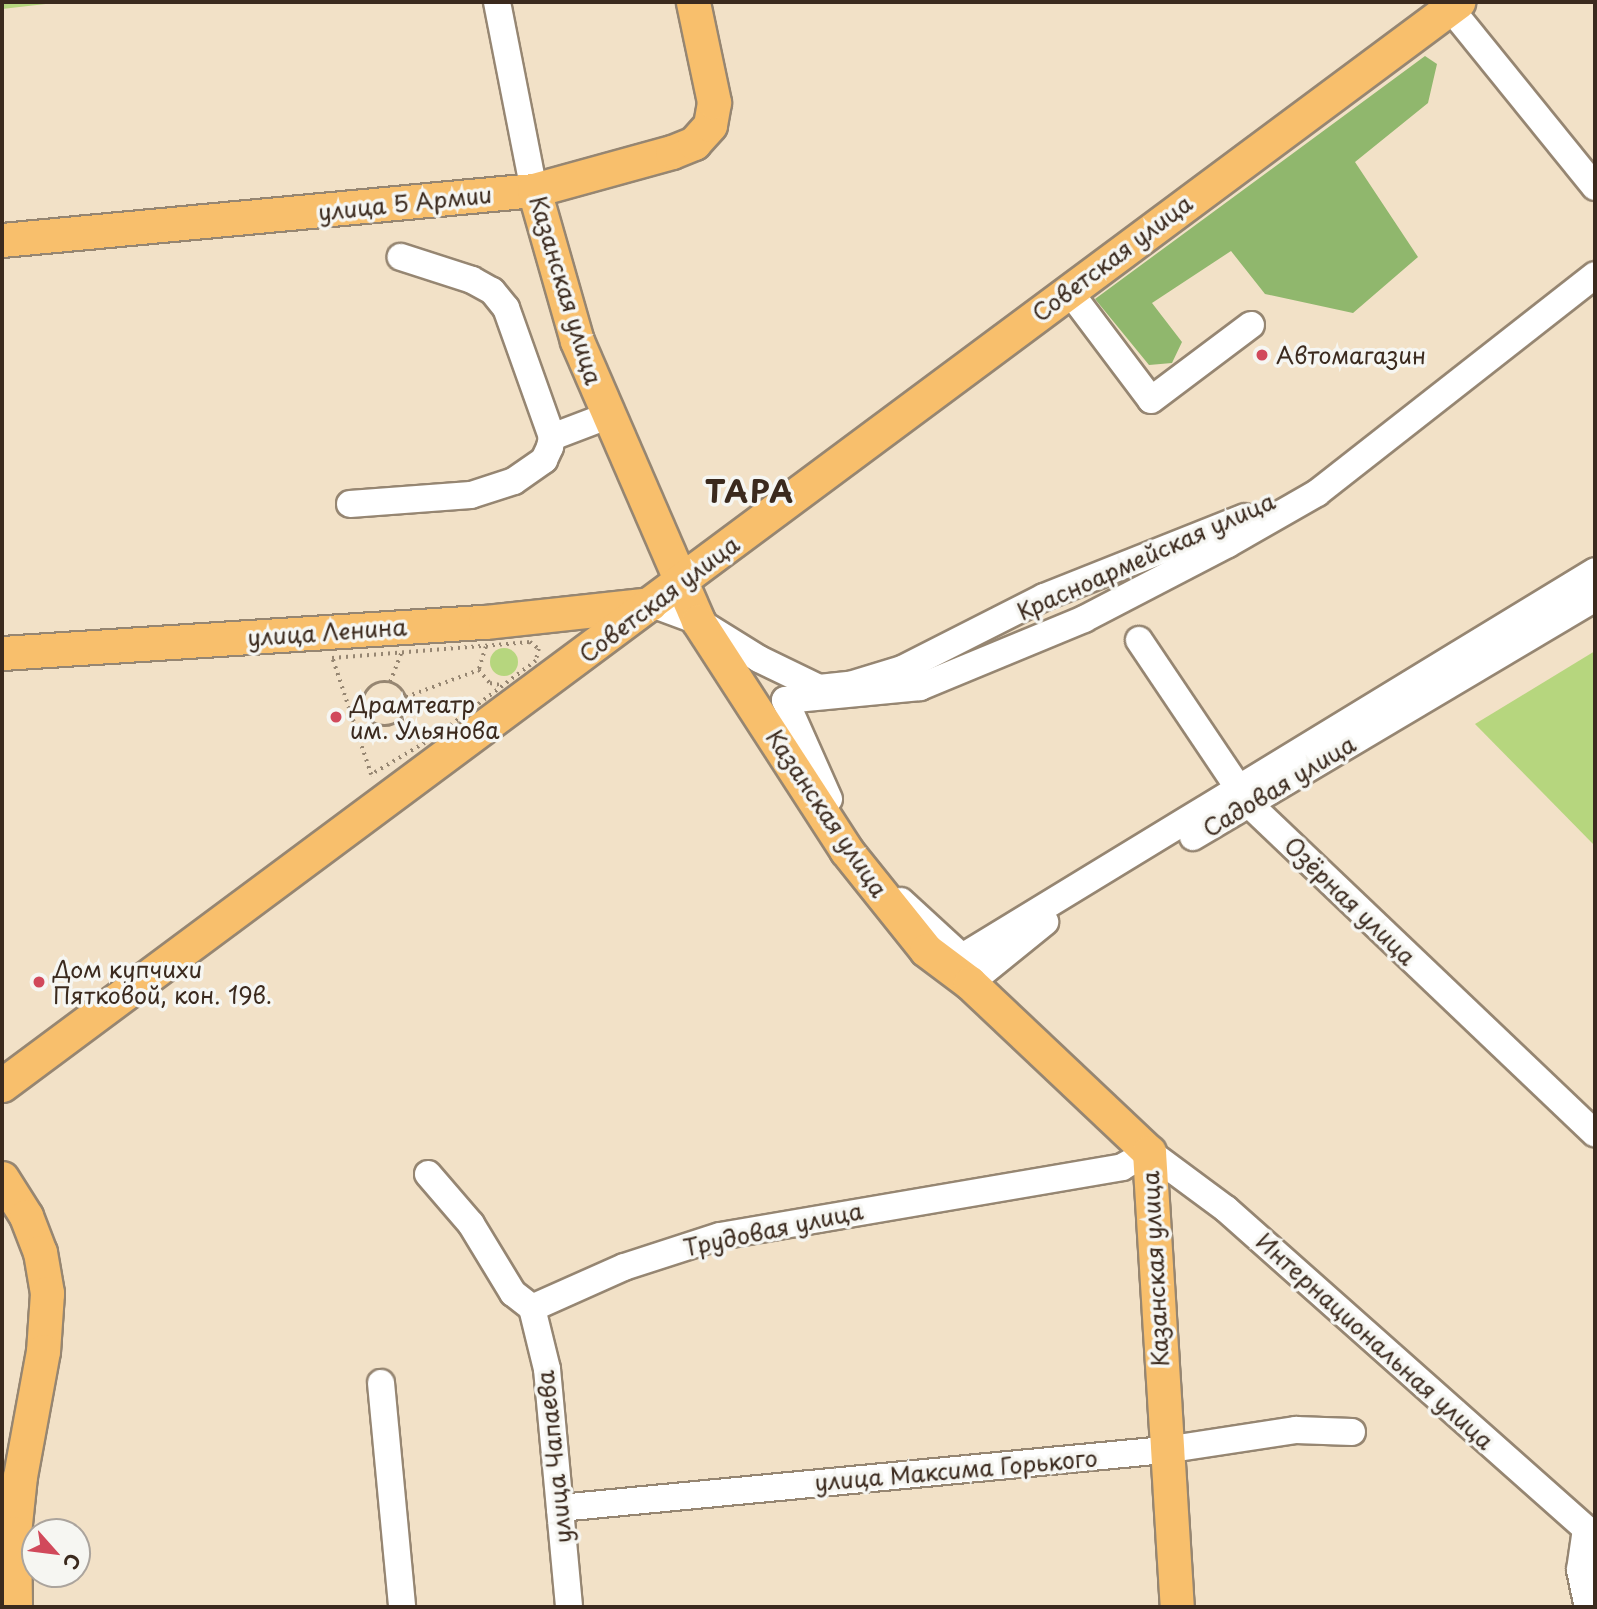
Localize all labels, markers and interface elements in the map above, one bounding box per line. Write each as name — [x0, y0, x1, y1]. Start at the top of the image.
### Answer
street label: улица 5 Армии — [316, 180, 494, 226]
street label: Советская улица — [1026, 189, 1198, 327]
street label: Казанская улица — [524, 192, 608, 388]
place label: Автомагазин — [1276, 341, 1426, 369]
marker: Автомагазин — [1254, 347, 1270, 363]
district label: ТАРА — [706, 473, 794, 509]
street label: Красноармейская улица — [1012, 486, 1280, 626]
street label: Советская улица — [573, 530, 745, 668]
street label: улица Ленина — [246, 613, 408, 651]
place label: Драмтеатр им. Ульянова — [350, 690, 500, 744]
marker: Драмтеатр им. Ульянова — [328, 709, 344, 725]
street label: Казанская улица — [760, 723, 894, 903]
street label: Садовая улица — [1197, 729, 1361, 843]
street label: Озёрная улица — [1278, 831, 1422, 971]
place label: Дом купчихи Пятковой, кон. 19в. — [53, 955, 271, 1009]
marker: Дом купчихи Пятковой, кон. 19в. — [31, 974, 47, 990]
street label: Казанская улица — [1136, 1170, 1174, 1368]
street label: Трудовая улица — [680, 1196, 866, 1262]
street label: Интернациональная улица — [1250, 1227, 1500, 1455]
street label: улица Чапаева — [531, 1369, 577, 1545]
street label: улица Максима Горького — [812, 1444, 1100, 1496]
north arrow — [21, 1518, 91, 1588]
text: С — [57, 1549, 88, 1575]

